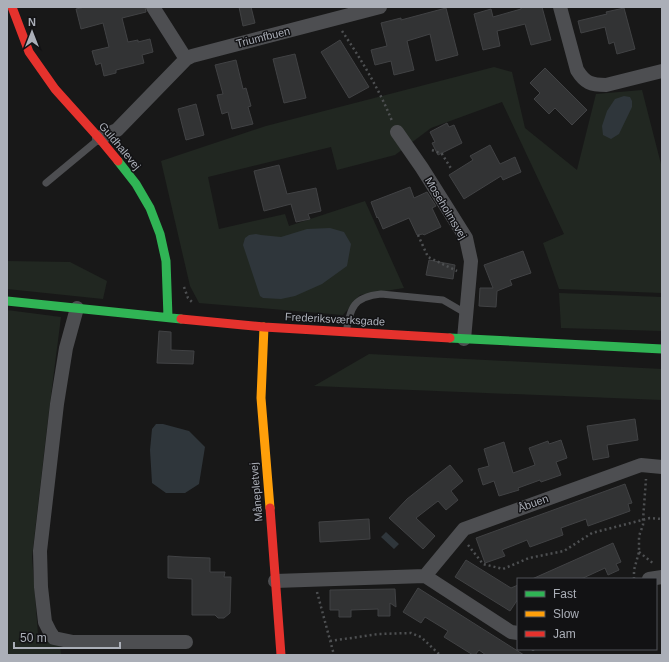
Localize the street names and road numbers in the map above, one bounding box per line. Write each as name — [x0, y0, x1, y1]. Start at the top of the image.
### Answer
street label: Triumfbuen — [235, 24, 291, 50]
street label: Guldhalevej — [97, 120, 143, 172]
street label: Moseholmsvej — [423, 175, 469, 241]
street label: Frederiksværksgade — [285, 310, 385, 328]
street label: Månepletvej — [247, 462, 265, 522]
street label: Åbuen — [516, 492, 550, 514]

